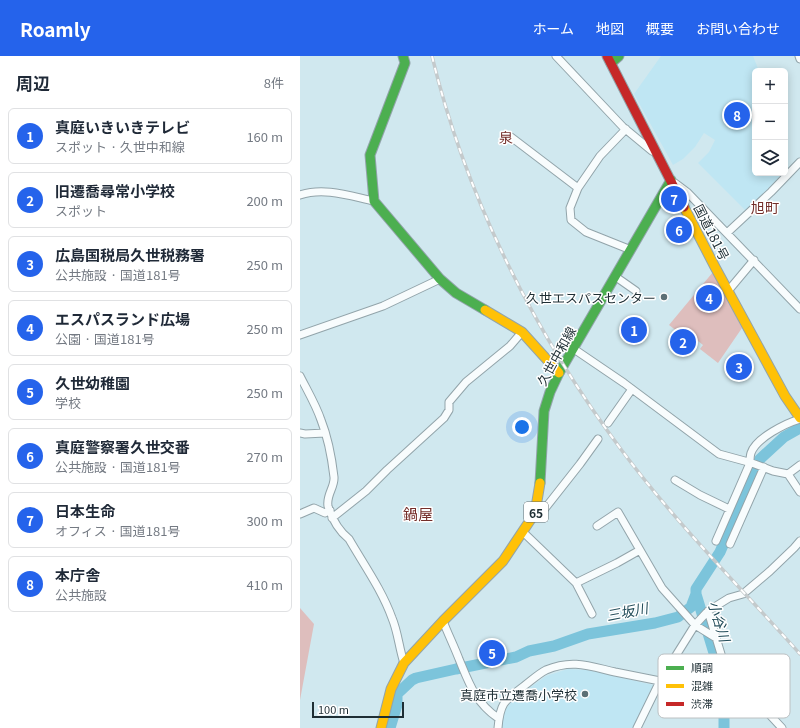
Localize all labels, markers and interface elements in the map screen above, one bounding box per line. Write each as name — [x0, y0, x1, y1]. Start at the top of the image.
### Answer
text: Roamly — [20, 15, 91, 42]
text: ホーム — [532, 18, 574, 38]
text: 地図 — [596, 18, 624, 38]
text: 概要 — [646, 18, 674, 38]
text: お問い合わせ — [696, 18, 780, 38]
map controls — [752, 68, 788, 176]
button: + — [752, 68, 788, 104]
text: 周辺 — [16, 70, 50, 95]
text: 8件 — [264, 73, 284, 92]
pin: 8 — [724, 100, 750, 130]
button: − — [752, 104, 788, 140]
text: 真庭いきいきテレビ — [55, 116, 190, 137]
text: 1 — [26, 127, 34, 146]
text: 160 m — [246, 127, 283, 146]
district label: 泉 — [499, 127, 513, 147]
text: スポット · 久世中和線 — [55, 137, 185, 156]
button: layers — [752, 140, 788, 176]
text: 旧遷喬尋常小学校 — [55, 180, 175, 201]
pin: 7 — [661, 184, 687, 214]
text: 2 — [26, 191, 34, 210]
text: 200 m — [246, 191, 283, 210]
district label: 旭町 — [751, 197, 779, 217]
text: スポット — [55, 201, 107, 220]
street label: 国道181号 — [690, 201, 734, 263]
pin: 6 — [666, 215, 692, 245]
text: 広島国税局久世税務署 — [55, 244, 205, 265]
text: 3 — [26, 255, 34, 274]
text: 250 m — [246, 255, 283, 274]
text: 公共施設 · 国道181号 — [55, 265, 181, 284]
pin: 4 — [696, 283, 722, 313]
place label: 久世エスパスセンター — [526, 288, 656, 307]
marker: 久世エスパスセンター — [659, 292, 669, 302]
text: エスパスランド広場 — [55, 308, 190, 329]
pin: 1 — [621, 315, 647, 345]
text: 4 — [26, 319, 34, 338]
text: 250 m — [246, 319, 283, 338]
street label: 久世中和線 — [532, 323, 580, 389]
pin: 2 — [670, 327, 696, 357]
text: 公園 · 国道181号 — [55, 329, 155, 348]
pin: 3 — [726, 352, 752, 382]
text: 久世幼稚園 — [55, 372, 130, 393]
text: 5 — [26, 383, 34, 402]
text: 250 m — [246, 383, 283, 402]
text: 学校 — [55, 393, 81, 412]
your location — [512, 417, 532, 437]
text: 真庭警察署久世交番 — [55, 436, 190, 457]
text: 6 — [26, 447, 34, 466]
text: 270 m — [246, 447, 283, 466]
text: 公共施設 · 国道181号 — [55, 457, 181, 476]
text: 日本生命 — [55, 500, 115, 521]
road number: 65 — [524, 502, 548, 522]
district label: 鍋屋 — [403, 503, 433, 524]
text: 7 — [26, 511, 34, 530]
text: 300 m — [246, 511, 283, 530]
text: オフィス · 国道181号 — [55, 521, 181, 540]
text: 本庁舎 — [55, 564, 100, 585]
text: 8 — [26, 575, 34, 594]
text: 410 m — [246, 575, 283, 594]
text: 公共施設 — [55, 585, 107, 604]
water label: 三坂川 — [604, 597, 651, 625]
water label: 小谷川 — [704, 598, 736, 646]
pin: 5 — [479, 638, 505, 668]
legend — [658, 654, 790, 718]
text: 順調 — [691, 659, 713, 675]
text: 混雑 — [691, 677, 713, 693]
place label: 真庭市立遷喬小学校 — [460, 685, 577, 704]
marker: 真庭市立遷喬小学校 — [580, 689, 590, 699]
text: 渋滞 — [691, 695, 713, 711]
scale bar — [312, 700, 404, 719]
text: 100 m — [318, 701, 349, 717]

